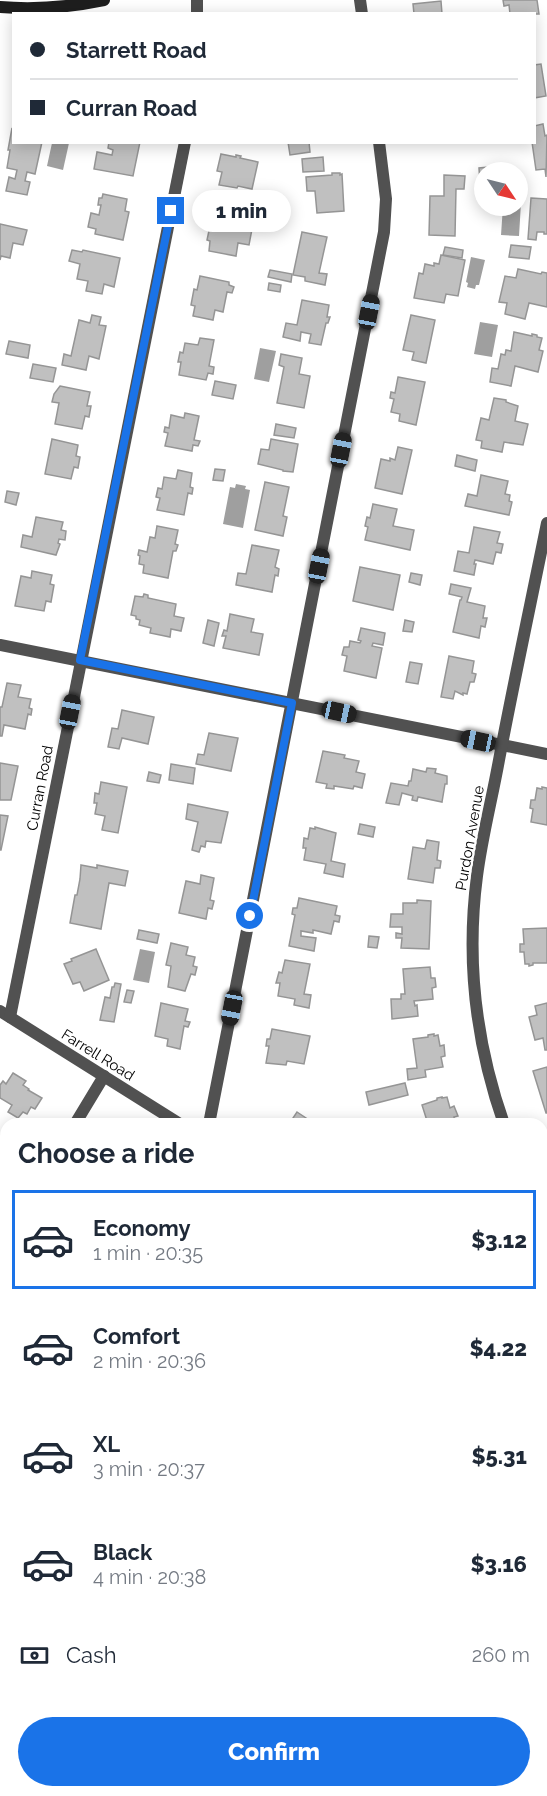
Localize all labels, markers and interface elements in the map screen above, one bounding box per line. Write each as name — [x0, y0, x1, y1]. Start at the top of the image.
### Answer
text: Starrett Road — [66, 37, 207, 63]
text: Curran Road — [66, 95, 197, 121]
north arrow — [474, 162, 528, 216]
map controls — [474, 162, 528, 216]
callout: 1 min — [192, 190, 291, 232]
route end — [157, 197, 184, 224]
text: 1 min — [216, 199, 267, 223]
car — [357, 293, 381, 331]
car — [329, 431, 353, 469]
car — [307, 547, 331, 585]
car — [58, 693, 82, 731]
car — [320, 699, 358, 725]
car — [459, 728, 497, 754]
street label: Curran Road — [23, 744, 57, 832]
street label: Purdon Avenue — [452, 784, 488, 892]
route start — [236, 902, 263, 929]
car — [220, 989, 244, 1027]
street label: Farrell Road — [58, 1025, 138, 1085]
text: Choose a ride — [18, 1138, 194, 1169]
icon: car — [21, 1213, 75, 1267]
text: Economy — [93, 1215, 191, 1241]
text: $3.12 — [471, 1227, 527, 1253]
text: 1 min · 20:35 — [93, 1241, 203, 1265]
icon: car — [21, 1321, 75, 1375]
text: Comfort — [93, 1323, 180, 1349]
text: $4.22 — [469, 1335, 527, 1361]
text: 2 min · 20:36 — [93, 1349, 206, 1373]
icon: car — [21, 1429, 75, 1483]
text: XL — [93, 1431, 120, 1457]
text: $5.31 — [471, 1443, 527, 1469]
text: 3 min · 20:37 — [93, 1457, 205, 1481]
icon: car — [21, 1537, 75, 1591]
text: Black — [93, 1539, 152, 1565]
text: $3.16 — [471, 1551, 527, 1577]
text: 4 min · 20:38 — [93, 1565, 206, 1589]
icon: cash — [18, 1639, 51, 1672]
text: Cash — [66, 1642, 117, 1668]
text: 260 m — [472, 1643, 530, 1667]
button: Confirm — [18, 1717, 530, 1786]

